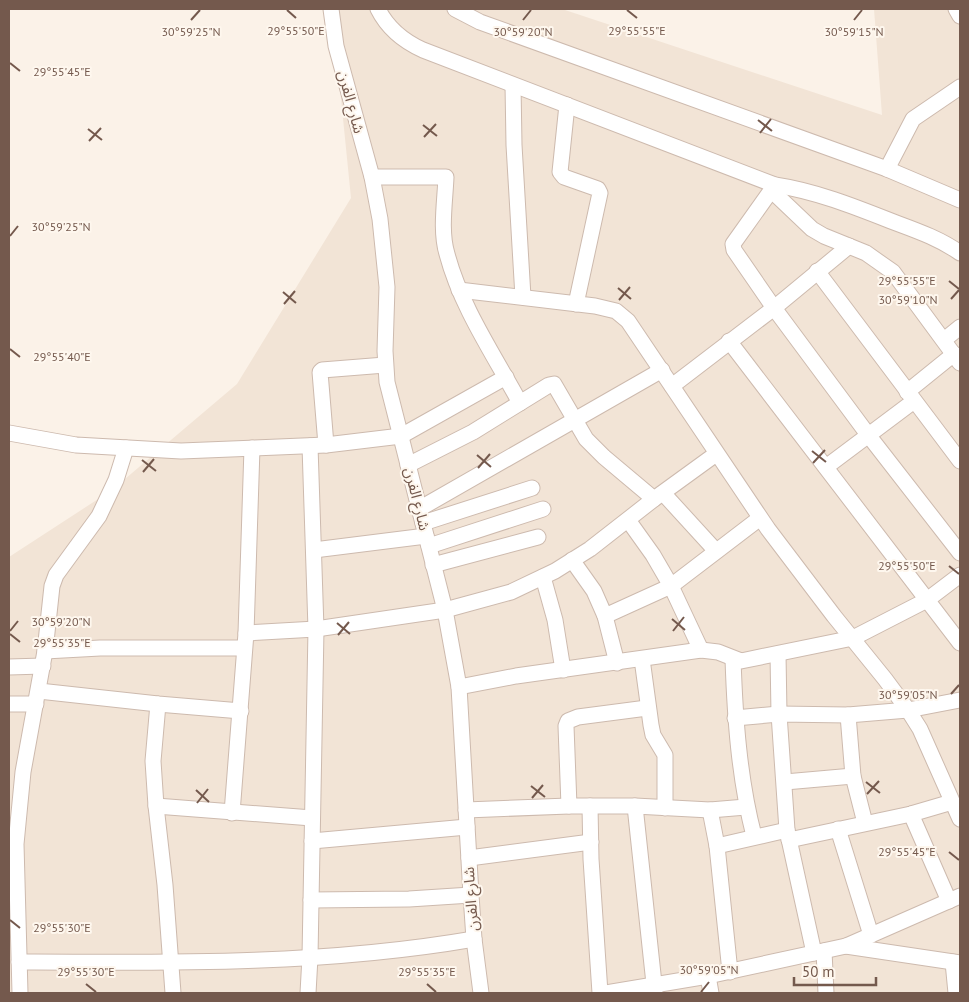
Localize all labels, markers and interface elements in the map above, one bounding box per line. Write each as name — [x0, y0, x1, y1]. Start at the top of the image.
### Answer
text: 29°55'50"E — [267, 23, 325, 38]
text: 29°55'55"E — [608, 23, 666, 38]
text: 30°59'25"N — [161, 24, 221, 39]
text: 30°59'20"N — [493, 24, 553, 39]
text: 30°59'15"N — [824, 24, 884, 39]
text: 29°55'45"E — [33, 64, 91, 79]
street label: شارع الفرن — [331, 68, 369, 136]
text: 30°59'25"N — [31, 219, 91, 234]
text: 29°55'55"E — [878, 273, 936, 288]
text: 30°59'10"N — [878, 292, 938, 307]
text: 29°55'40"E — [33, 349, 91, 364]
street label: شارع الفرن — [398, 465, 435, 533]
text: 29°55'50"E — [878, 558, 936, 573]
text: 30°59'20"N — [31, 614, 91, 629]
text: 29°55'35"E — [33, 635, 91, 650]
text: 30°59'05"N — [878, 687, 938, 702]
text: 29°55'45"E — [878, 844, 936, 859]
street label: شارع الفرن — [459, 866, 485, 932]
text: 29°55'30"E — [33, 920, 91, 935]
scale bar — [794, 954, 876, 986]
text: 30°59'05"N — [679, 962, 739, 977]
text: 50 m — [802, 962, 835, 981]
text: 29°55'30"E — [57, 964, 115, 979]
text: 29°55'35"E — [398, 964, 456, 979]

